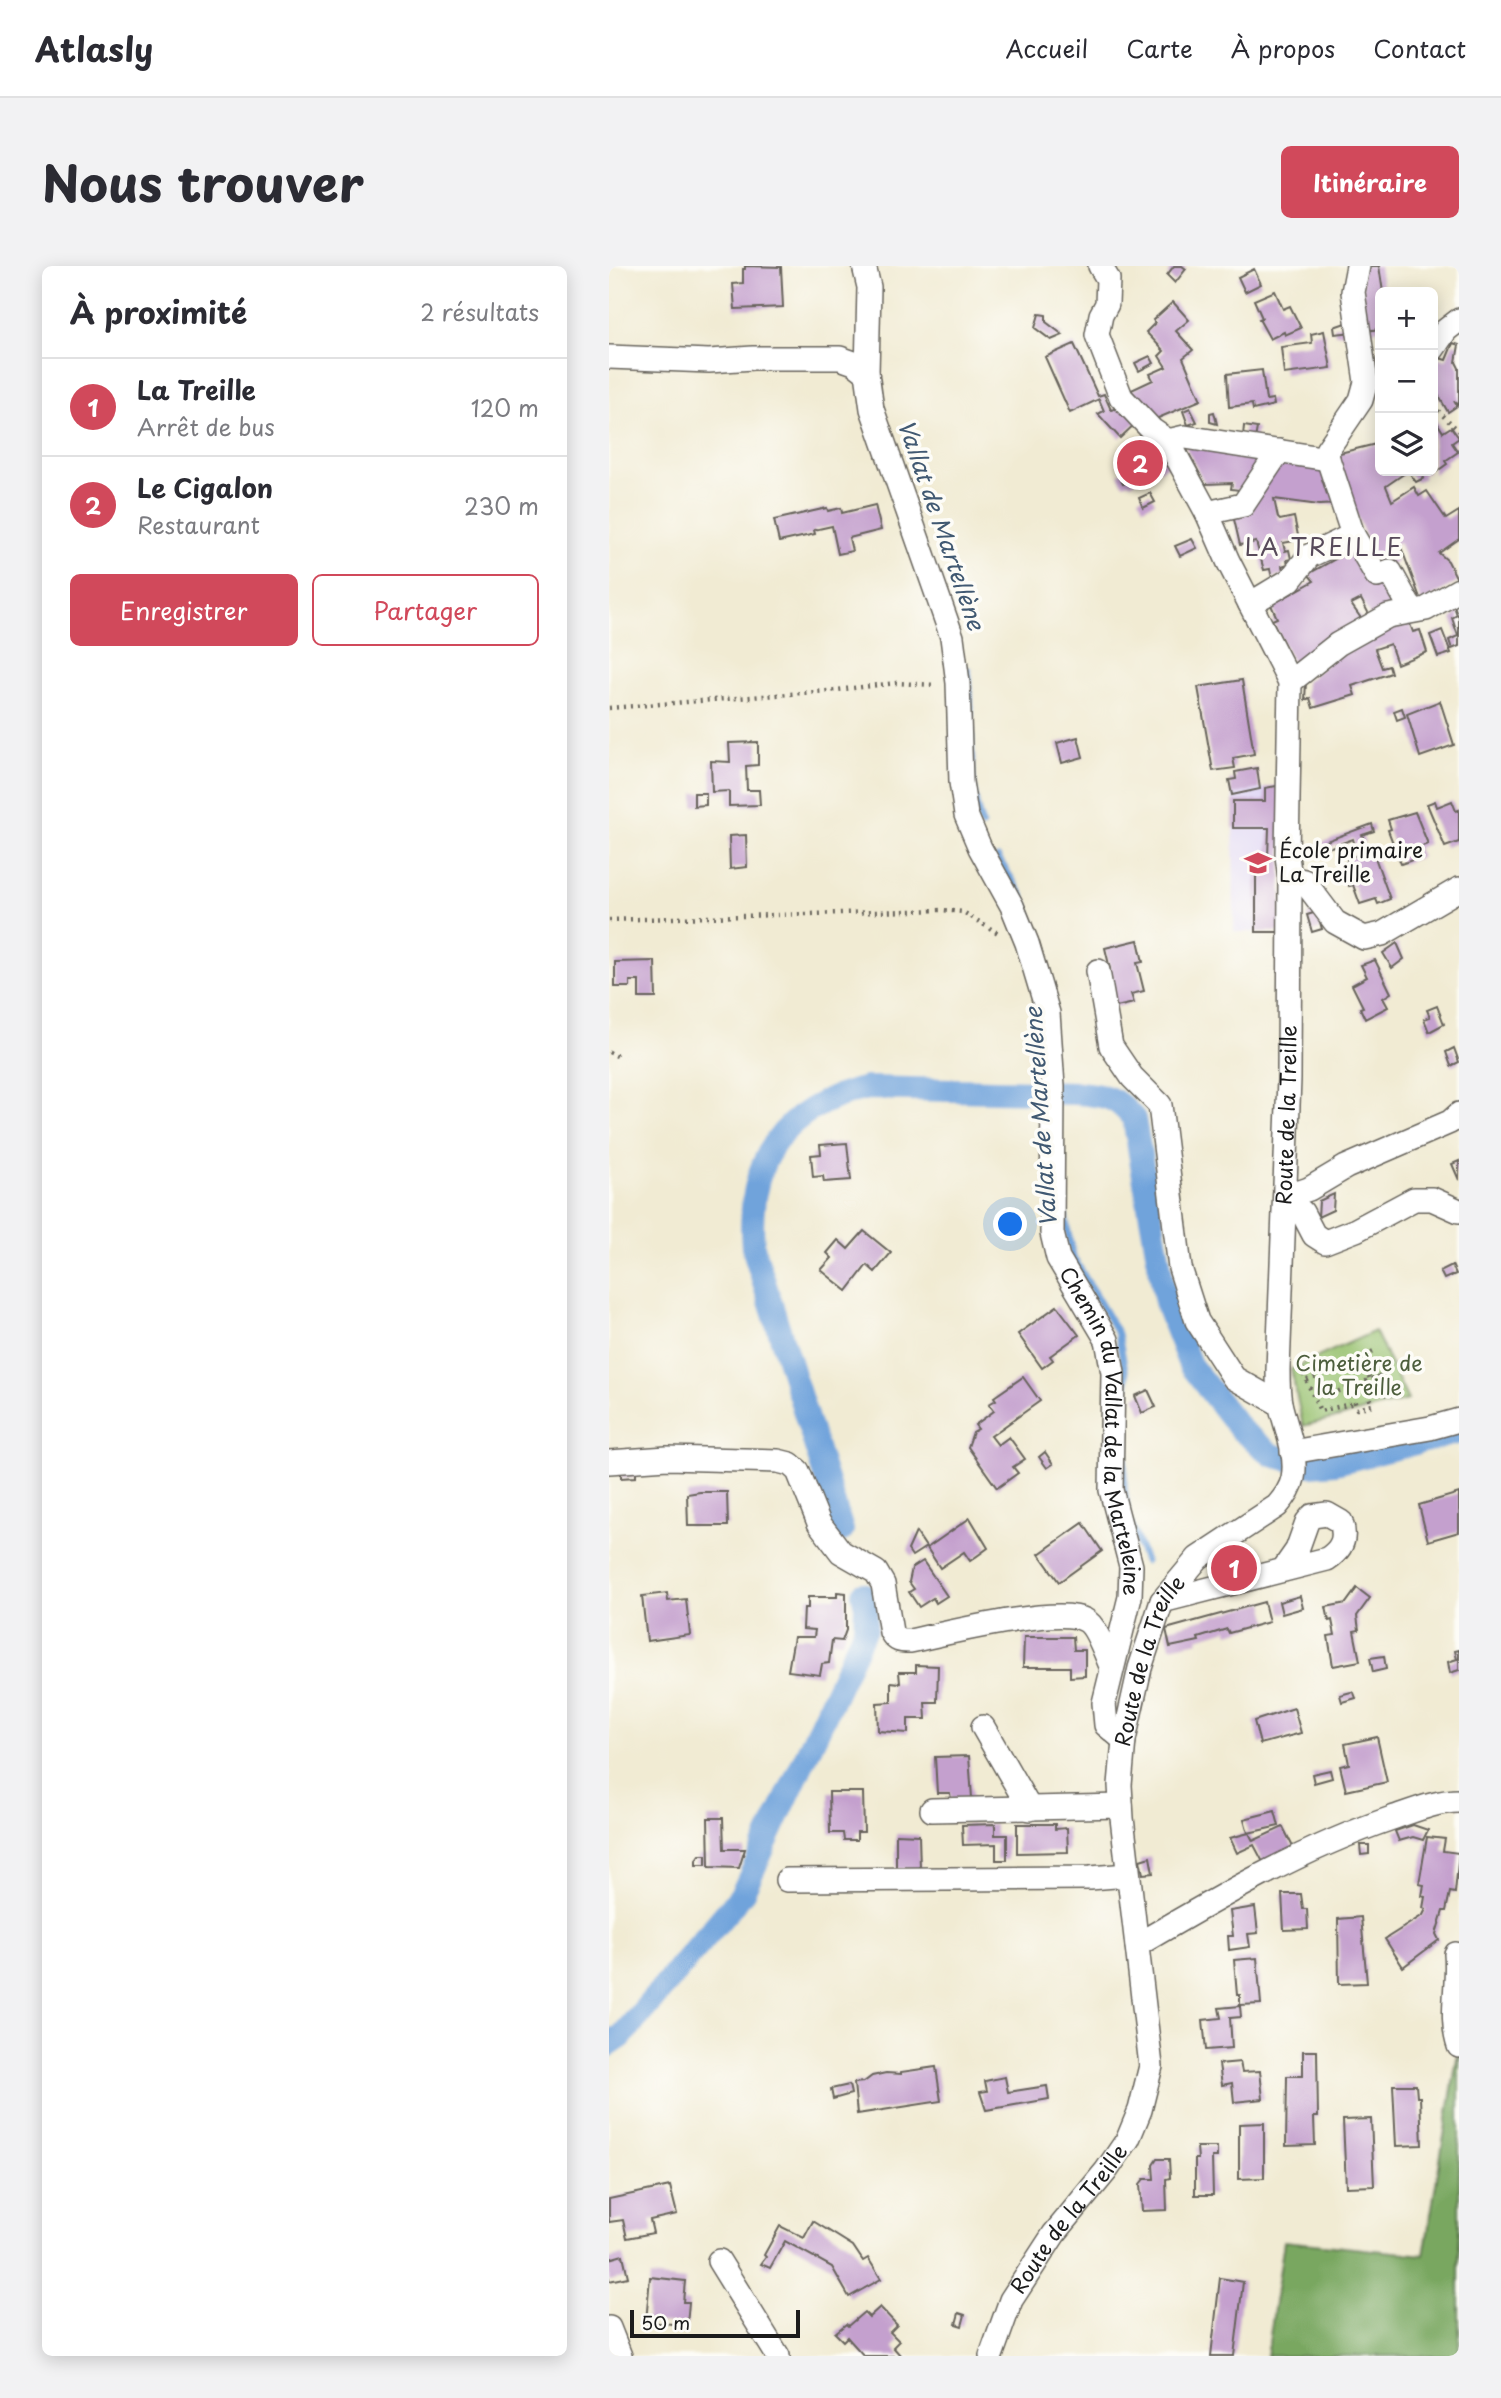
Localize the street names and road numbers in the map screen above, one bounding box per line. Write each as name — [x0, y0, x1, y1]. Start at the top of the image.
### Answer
street label: Route de la Treille — [1266, 1025, 1303, 1205]
street label: Chemin du Vallat de la Marteleine — [1052, 1260, 1149, 1596]
street label: Route de la Treille — [1105, 1567, 1191, 1749]
street label: Route de la Treille — [1001, 2137, 1134, 2300]

